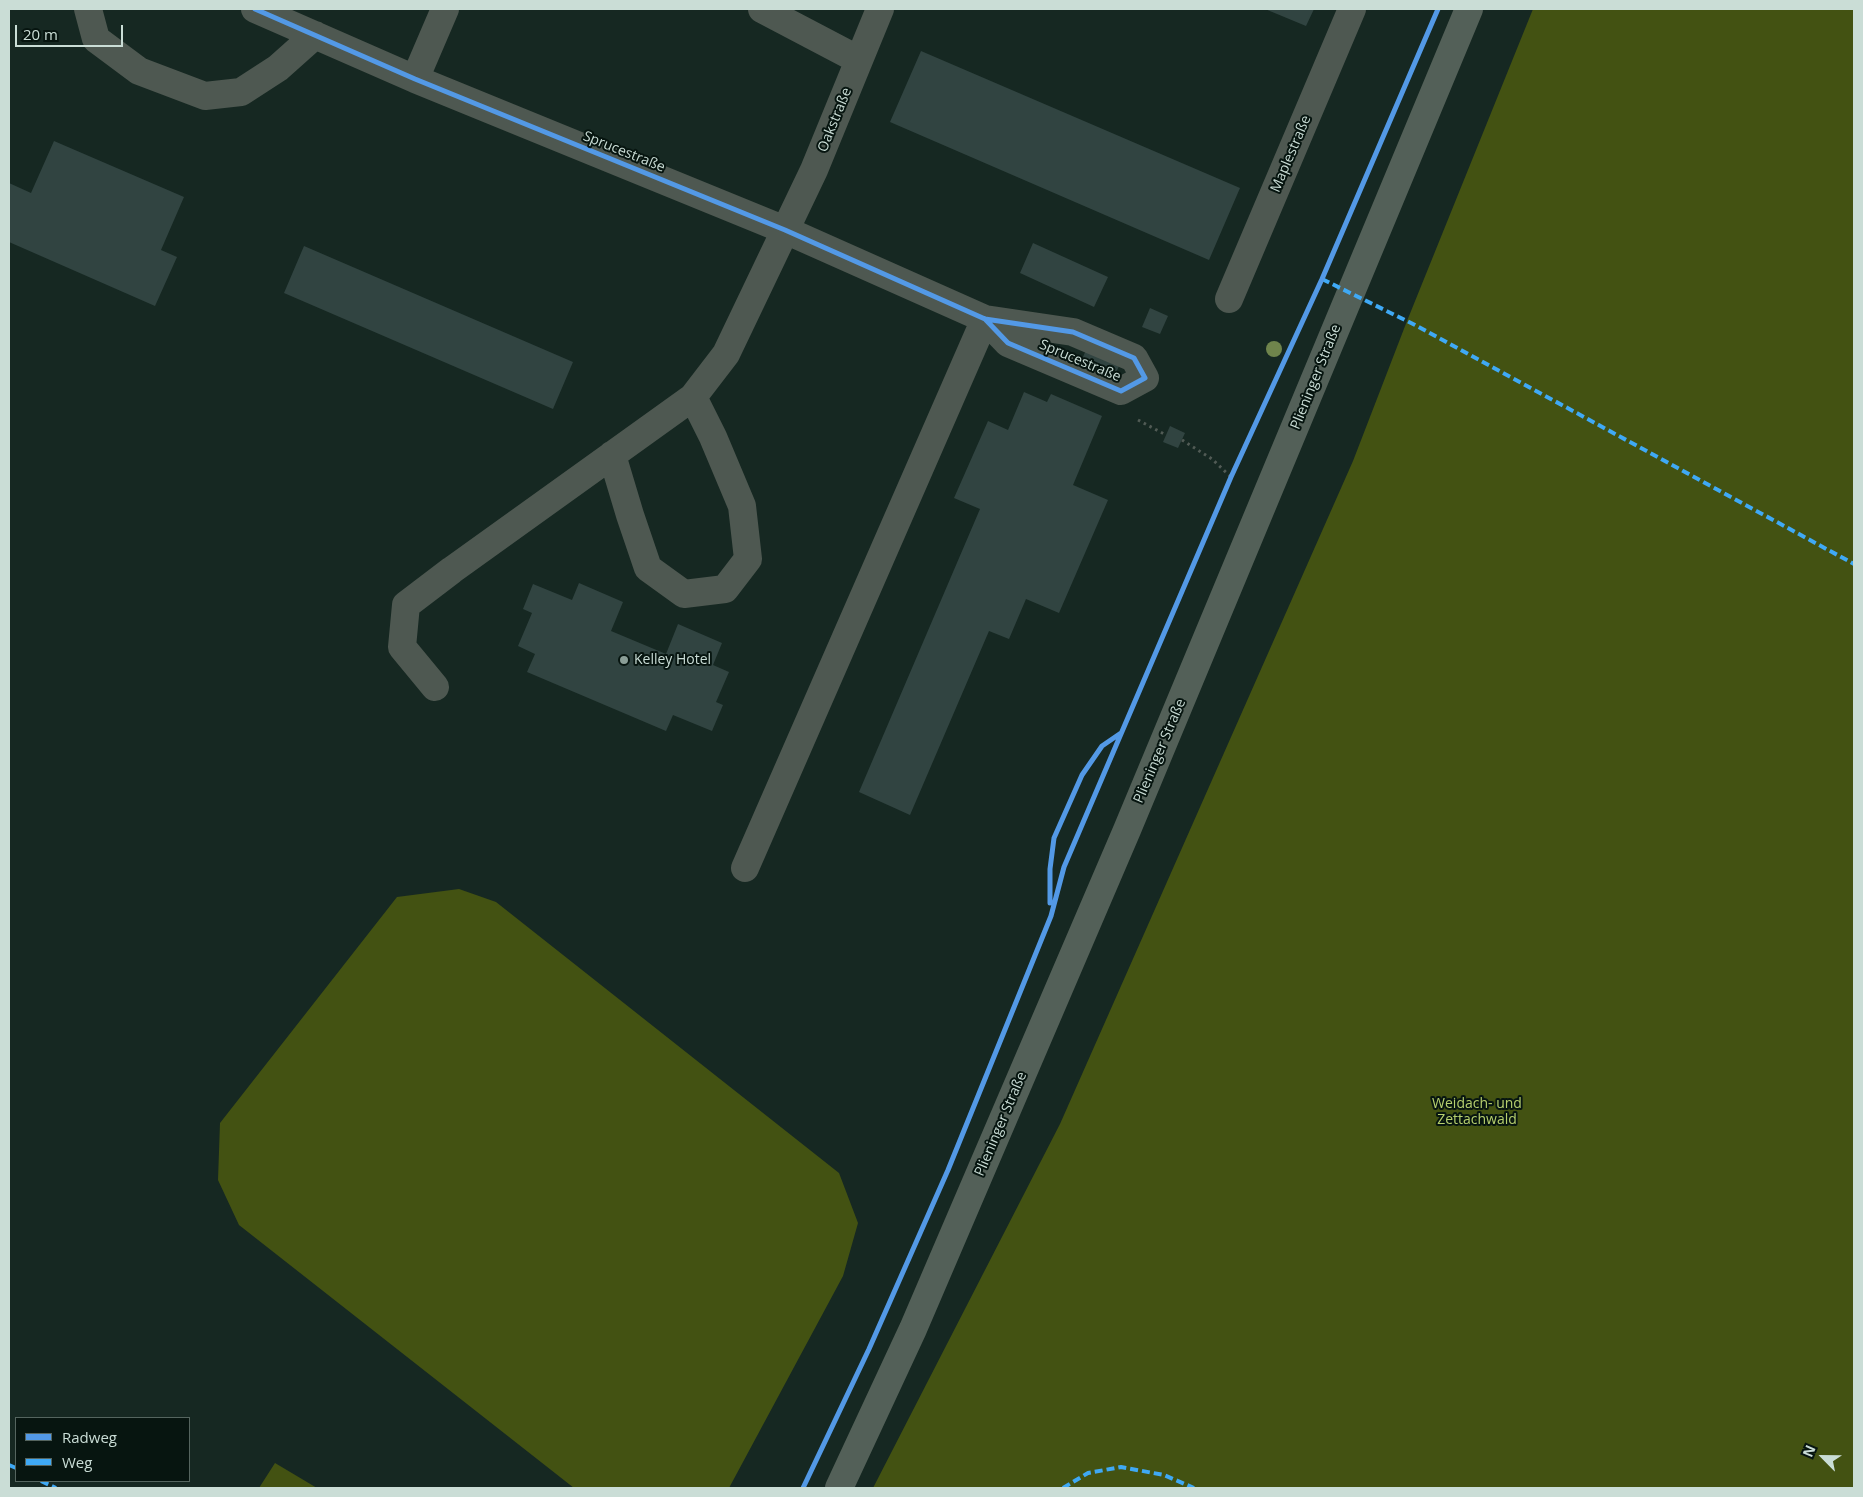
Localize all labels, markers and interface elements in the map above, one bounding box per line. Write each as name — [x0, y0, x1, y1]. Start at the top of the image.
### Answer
scale bar — [18, 15, 125, 47]
text: 20 m — [23, 24, 58, 44]
street label: Oakstraße — [815, 85, 855, 155]
street label: Maplestraße — [1267, 113, 1315, 195]
street label: Sprucestraße — [581, 128, 667, 176]
street label: Plieninger Straße — [1287, 322, 1345, 432]
street label: Sprucestraße — [1037, 336, 1123, 386]
place label: Kelley Hotel — [634, 652, 711, 668]
marker: Kelley Hotel — [618, 654, 630, 666]
street label: Plieninger Straße — [1130, 696, 1190, 806]
street label: Plieninger Straße — [971, 1069, 1031, 1179]
park label: Weidach- und Zettachwald — [1432, 1096, 1522, 1128]
legend — [15, 1417, 190, 1482]
text: Radweg — [62, 1427, 117, 1447]
north arrow — [1798, 1432, 1848, 1482]
text: N — [1798, 1442, 1820, 1460]
text: Weg — [62, 1452, 92, 1472]

